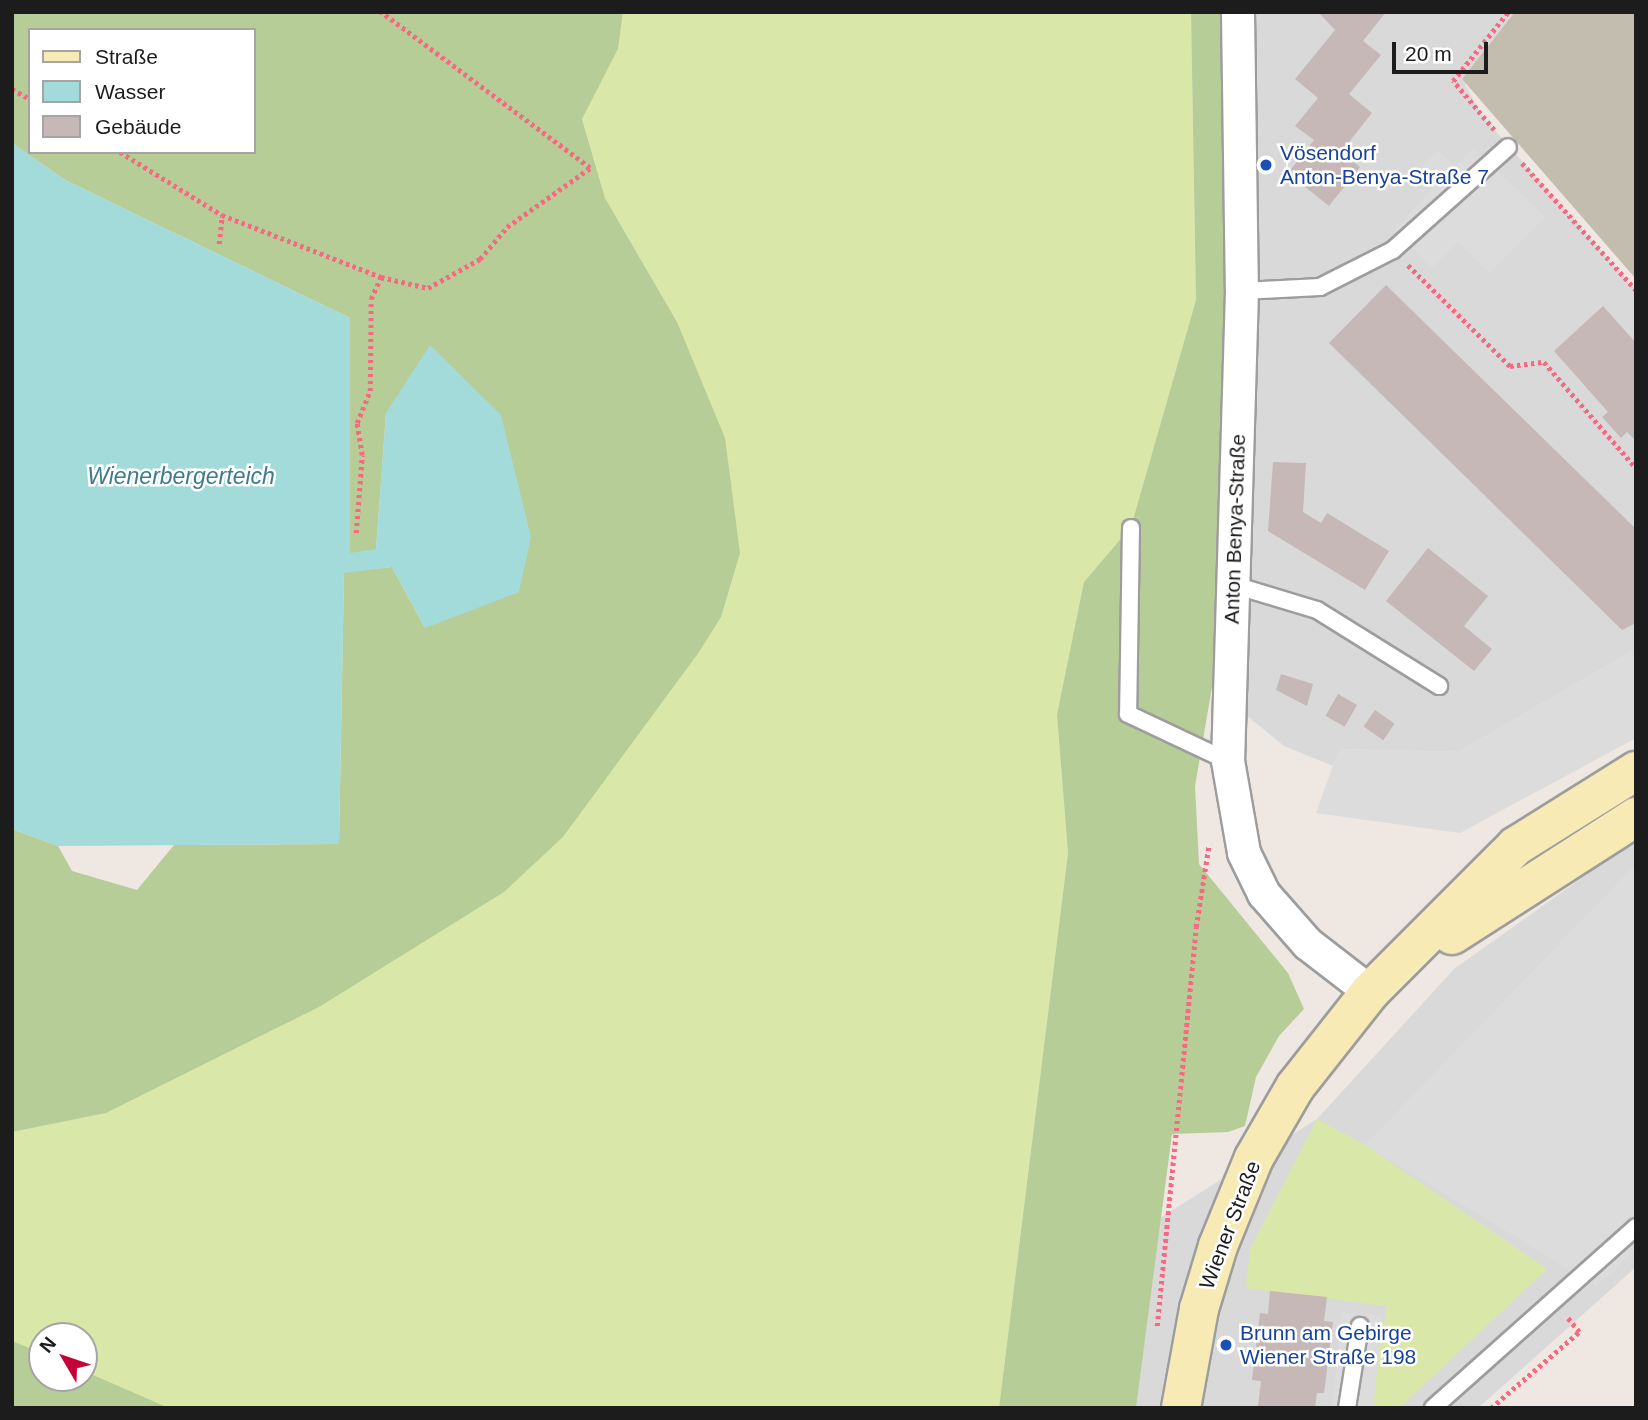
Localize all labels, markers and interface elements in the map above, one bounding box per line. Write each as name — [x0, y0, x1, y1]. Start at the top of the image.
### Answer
legend — [28, 28, 256, 154]
scale bar — [1396, 28, 1492, 72]
text: 20 m — [1405, 42, 1452, 65]
text: Straße — [95, 45, 158, 68]
text: Wasser — [95, 80, 165, 103]
text: Gebäude — [95, 115, 181, 138]
place label: Vösendorf Anton-Benya-Straße 7 — [1280, 140, 1489, 190]
marker: Vösendorf Anton-Benya-Straße 7 — [1258, 157, 1274, 173]
street label: Anton Benya-Straße — [1219, 433, 1251, 625]
water label: Wienerbergerteich — [87, 462, 275, 490]
street label: Wiener Straße — [1194, 1157, 1266, 1293]
place label: Brunn am Gebirge Wiener Straße 198 — [1240, 1320, 1416, 1370]
north arrow — [28, 1322, 98, 1392]
text: N — [35, 1333, 60, 1357]
marker: Brunn am Gebirge Wiener Straße 198 — [1218, 1337, 1234, 1353]

